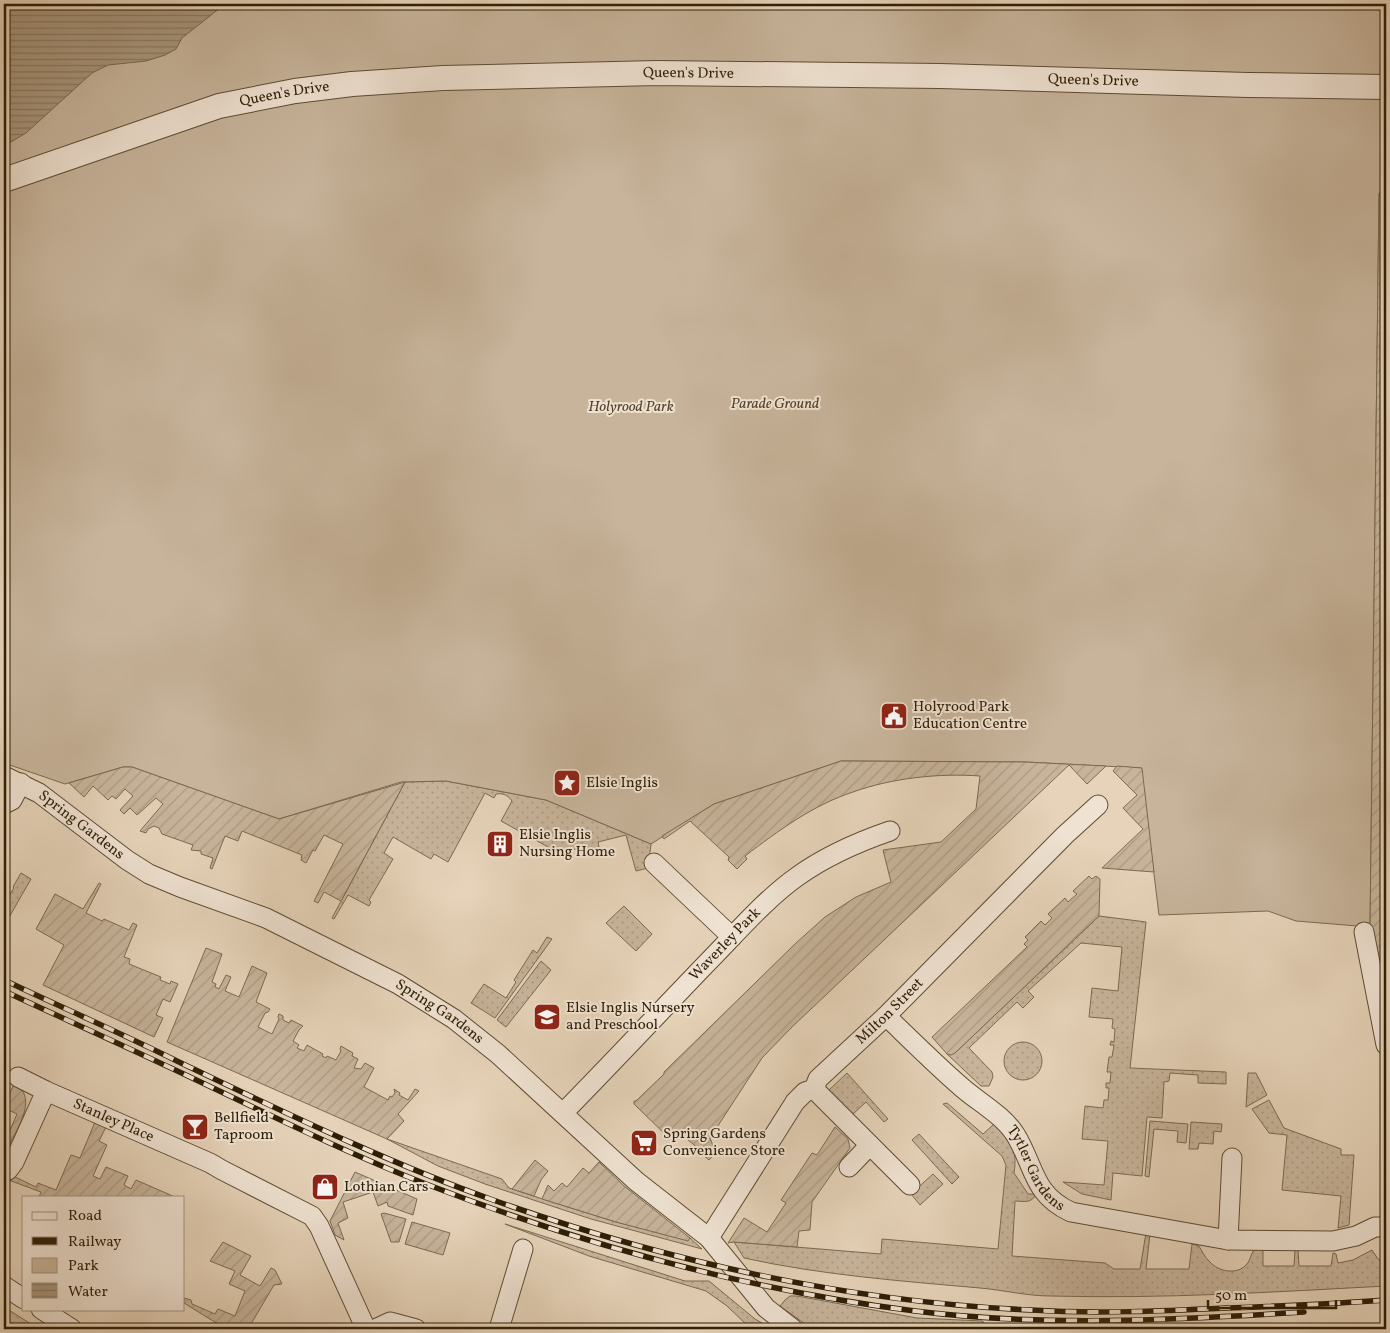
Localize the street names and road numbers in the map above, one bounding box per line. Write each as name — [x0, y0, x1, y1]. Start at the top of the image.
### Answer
street label: Queen's Drive — [643, 62, 734, 84]
street label: Queen's Drive — [1048, 69, 1139, 92]
street label: Queen's Drive — [238, 76, 331, 112]
street label: Spring Gardens — [34, 786, 129, 865]
street label: Waverley Park — [685, 903, 766, 986]
street label: Milton Street — [851, 973, 928, 1049]
street label: Spring Gardens — [391, 974, 488, 1049]
street label: Stanley Place — [70, 1094, 157, 1148]
street label: Tytler Gardens — [1002, 1121, 1069, 1217]

